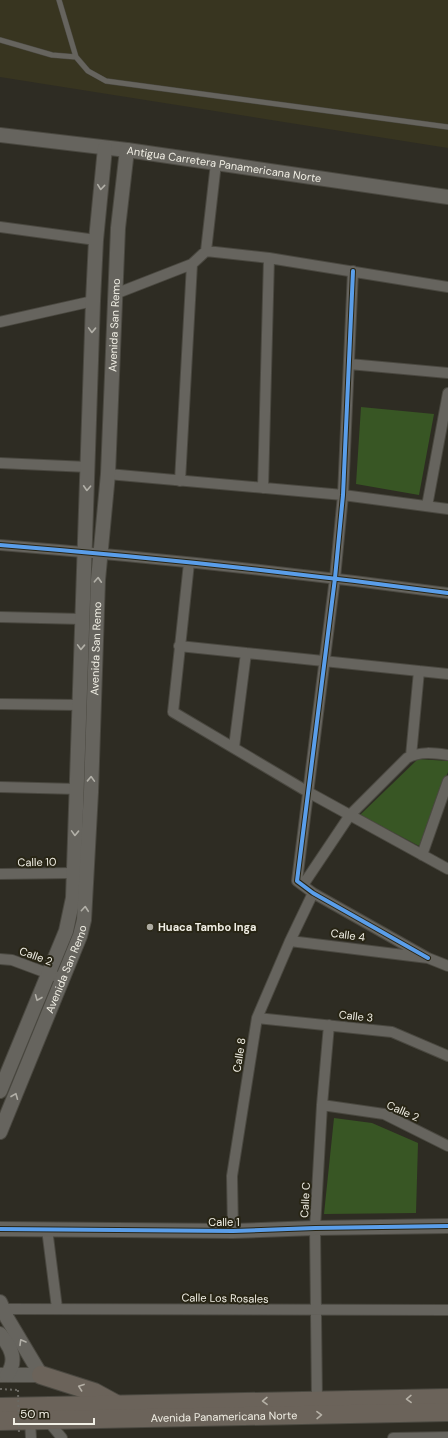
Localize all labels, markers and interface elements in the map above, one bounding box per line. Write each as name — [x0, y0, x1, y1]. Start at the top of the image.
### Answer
street label: Antigua Carretera Panamericana Norte — [126, 143, 322, 185]
one-way arrow — [97, 184, 106, 190]
street label: Avenida San Remo — [105, 278, 123, 372]
one-way arrow — [88, 327, 96, 333]
one-way arrow — [82, 485, 91, 491]
one-way arrow — [94, 577, 102, 583]
street label: Avenida San Remo — [87, 601, 104, 696]
one-way arrow — [77, 644, 85, 650]
one-way arrow — [87, 776, 96, 782]
one-way arrow — [71, 830, 79, 836]
street label: Calle 10 — [17, 855, 57, 869]
one-way arrow — [80, 906, 89, 912]
place label: Huaca Tambo Inga — [158, 920, 256, 934]
marker: Huaca Tambo Inga — [145, 922, 155, 932]
street label: Avenida San Remo — [42, 923, 90, 1015]
street label: Calle 4 — [330, 926, 366, 944]
street label: Calle 2 — [17, 944, 55, 968]
one-way arrow — [35, 994, 43, 1002]
street label: Calle 3 — [338, 1007, 374, 1025]
street label: Calle 8 — [229, 1037, 249, 1073]
one-way arrow — [10, 1093, 18, 1101]
street label: Calle 2 — [384, 1098, 422, 1124]
street label: Calle C — [297, 1182, 313, 1218]
street label: Calle 1 — [208, 1215, 240, 1229]
street label: Calle Los Rosales — [181, 1290, 269, 1306]
one-way arrow — [19, 1339, 26, 1346]
one-way arrow — [78, 1384, 85, 1392]
one-way arrow — [406, 1395, 412, 1403]
one-way arrow — [262, 1397, 268, 1406]
scale bar — [14, 1400, 94, 1426]
text: 50 m — [20, 1406, 49, 1422]
street label: Avenida Panamericana Norte — [150, 1408, 297, 1425]
one-way arrow — [316, 1411, 322, 1419]

